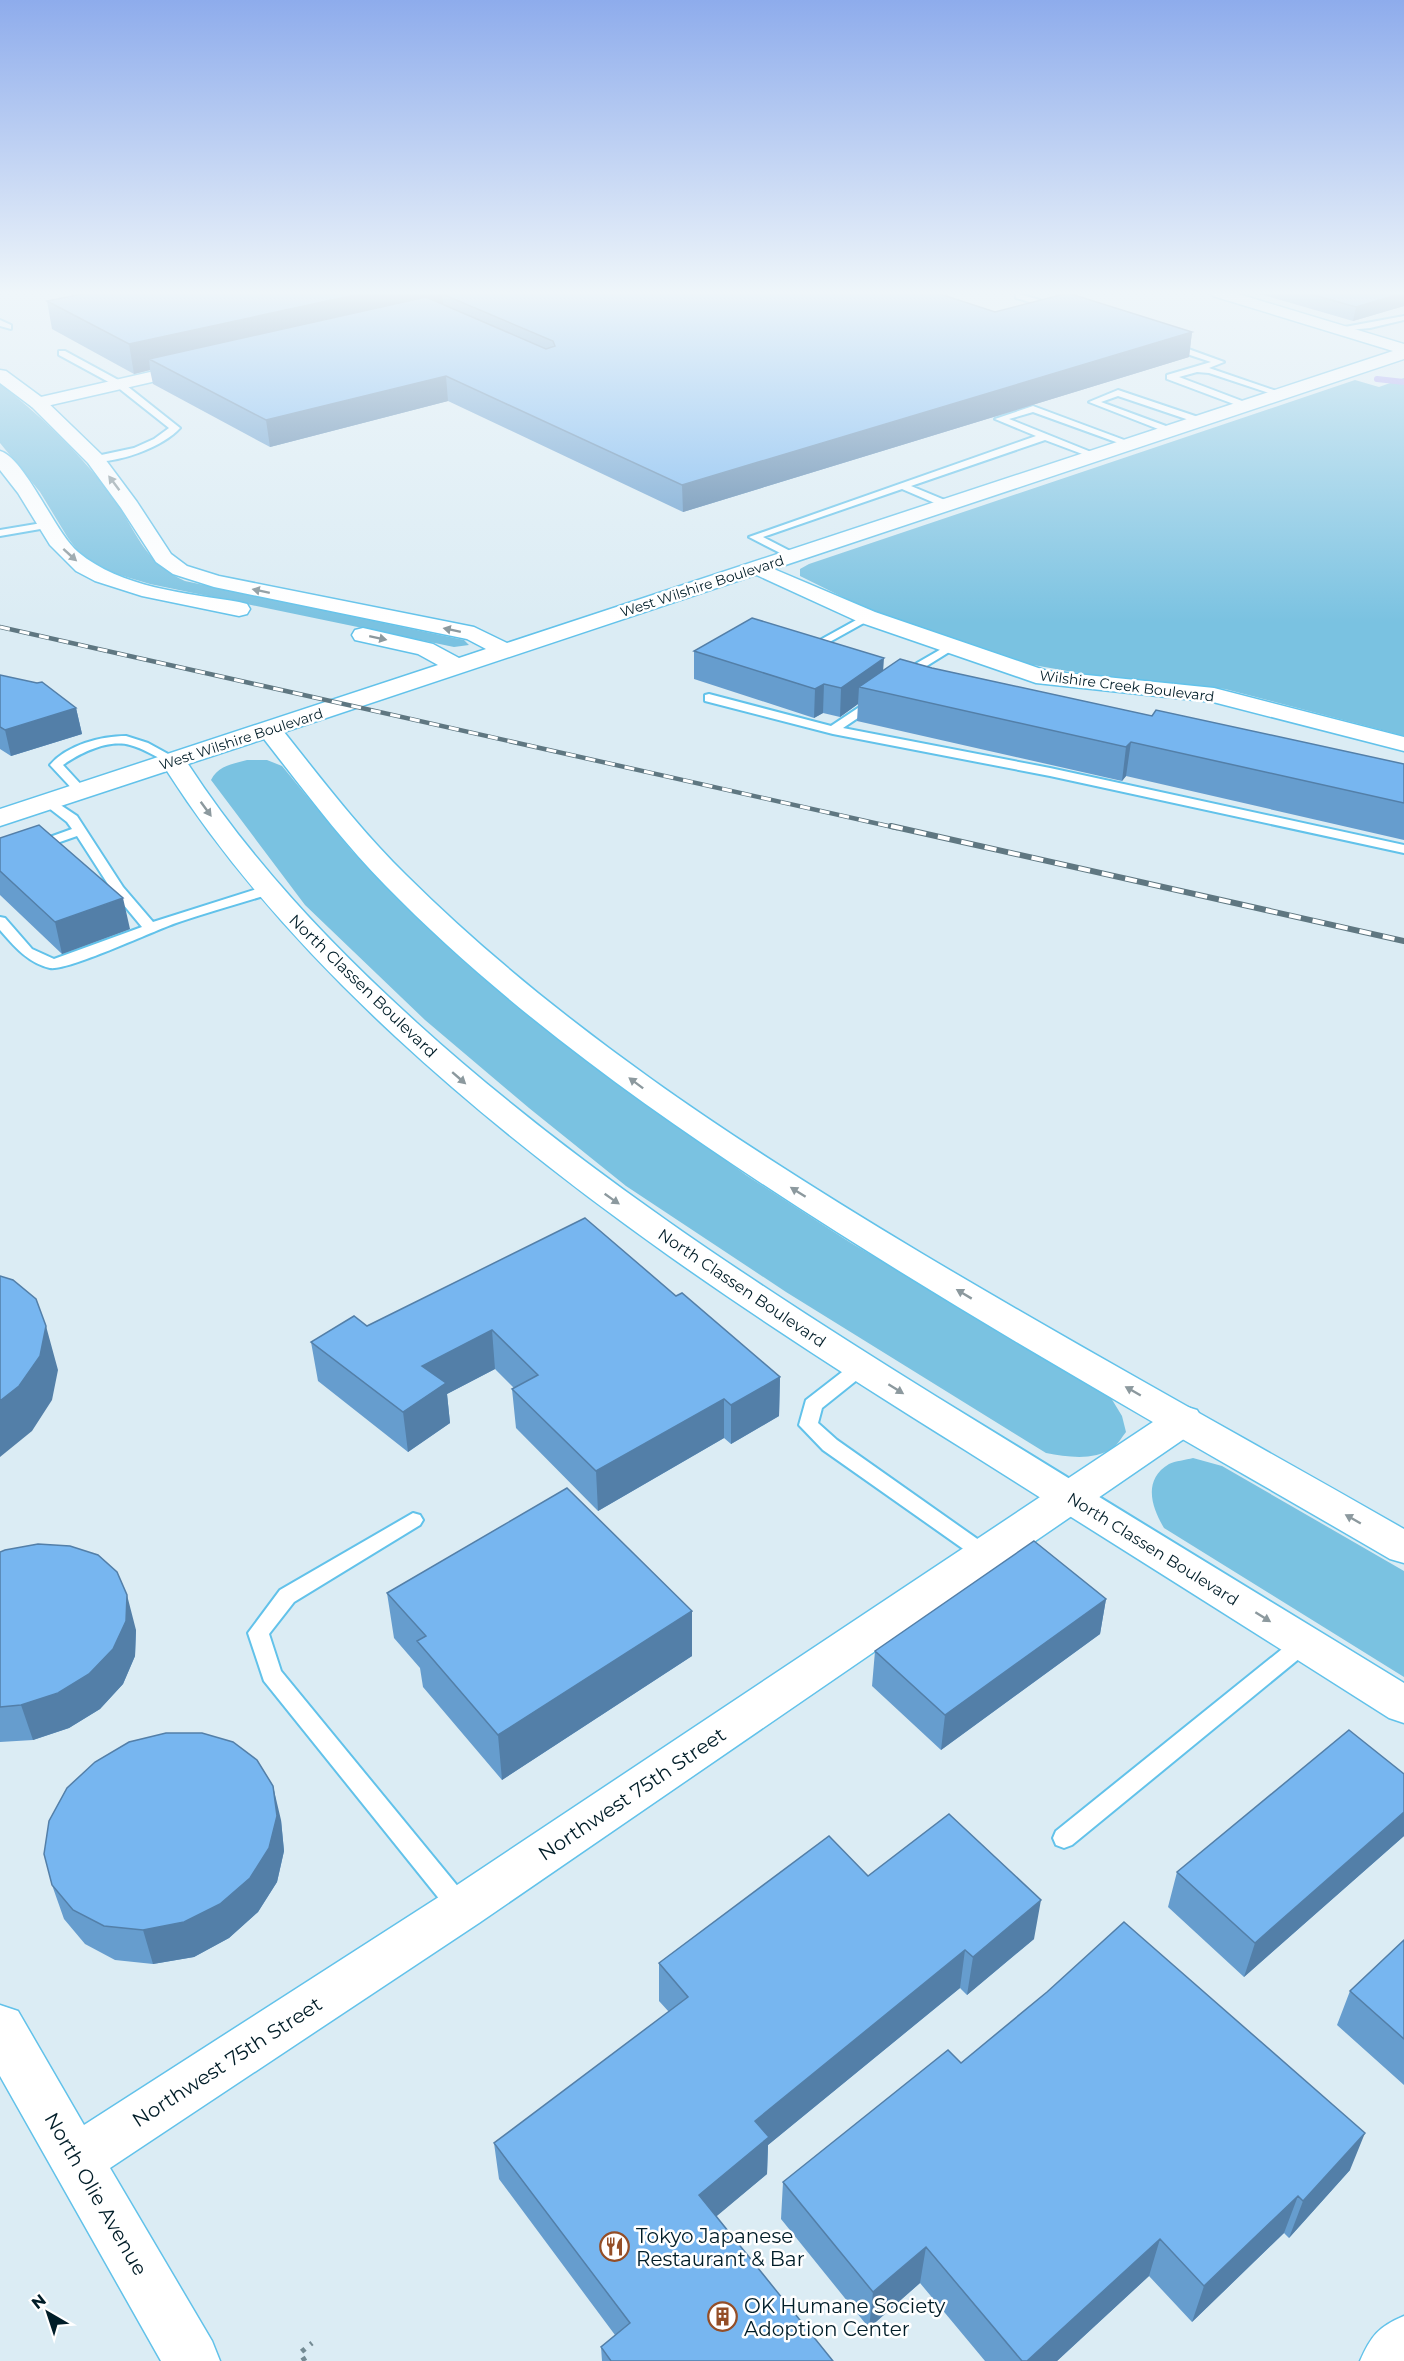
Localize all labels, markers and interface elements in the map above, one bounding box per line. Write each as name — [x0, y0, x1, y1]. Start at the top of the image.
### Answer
one-way arrow — [108, 475, 120, 490]
one-way arrow — [62, 548, 77, 561]
street label: West Wilshire Boulevard — [618, 551, 786, 621]
one-way arrow — [251, 586, 270, 595]
one-way arrow — [442, 625, 461, 634]
one-way arrow — [368, 634, 387, 643]
street label: Wilshire Creek Boulevard — [1039, 666, 1215, 706]
street label: West Wilshire Boulevard — [157, 704, 325, 774]
one-way arrow — [199, 802, 211, 817]
street label: North Classen Boulevard — [285, 910, 441, 1062]
one-way arrow — [451, 1071, 466, 1084]
one-way arrow — [629, 1077, 644, 1089]
one-way arrow — [790, 1187, 806, 1198]
one-way arrow — [604, 1193, 620, 1205]
street label: North Classen Boulevard — [655, 1225, 829, 1351]
one-way arrow — [956, 1289, 972, 1300]
one-way arrow — [888, 1384, 904, 1395]
one-way arrow — [1124, 1386, 1141, 1396]
street label: North Classen Boulevard — [1064, 1488, 1242, 1610]
one-way arrow — [1345, 1513, 1361, 1524]
one-way arrow — [1255, 1611, 1271, 1622]
street label: Northwest 75th Street — [534, 1722, 730, 1866]
street label: Northwest 75th Street — [128, 1992, 326, 2132]
street label: North Olie Avenue — [40, 2108, 152, 2280]
place label: Tokyo Japanese Restaurant & Bar — [636, 2224, 805, 2271]
restaurant icon: Tokyo Japanese Restaurant & Bar — [599, 2231, 631, 2263]
north arrow — [18, 2283, 78, 2343]
text: N — [28, 2290, 50, 2313]
place label: OK Humane Society Adoption Center — [744, 2294, 946, 2341]
building icon: OK Humane Society Adoption Center — [707, 2301, 739, 2333]

